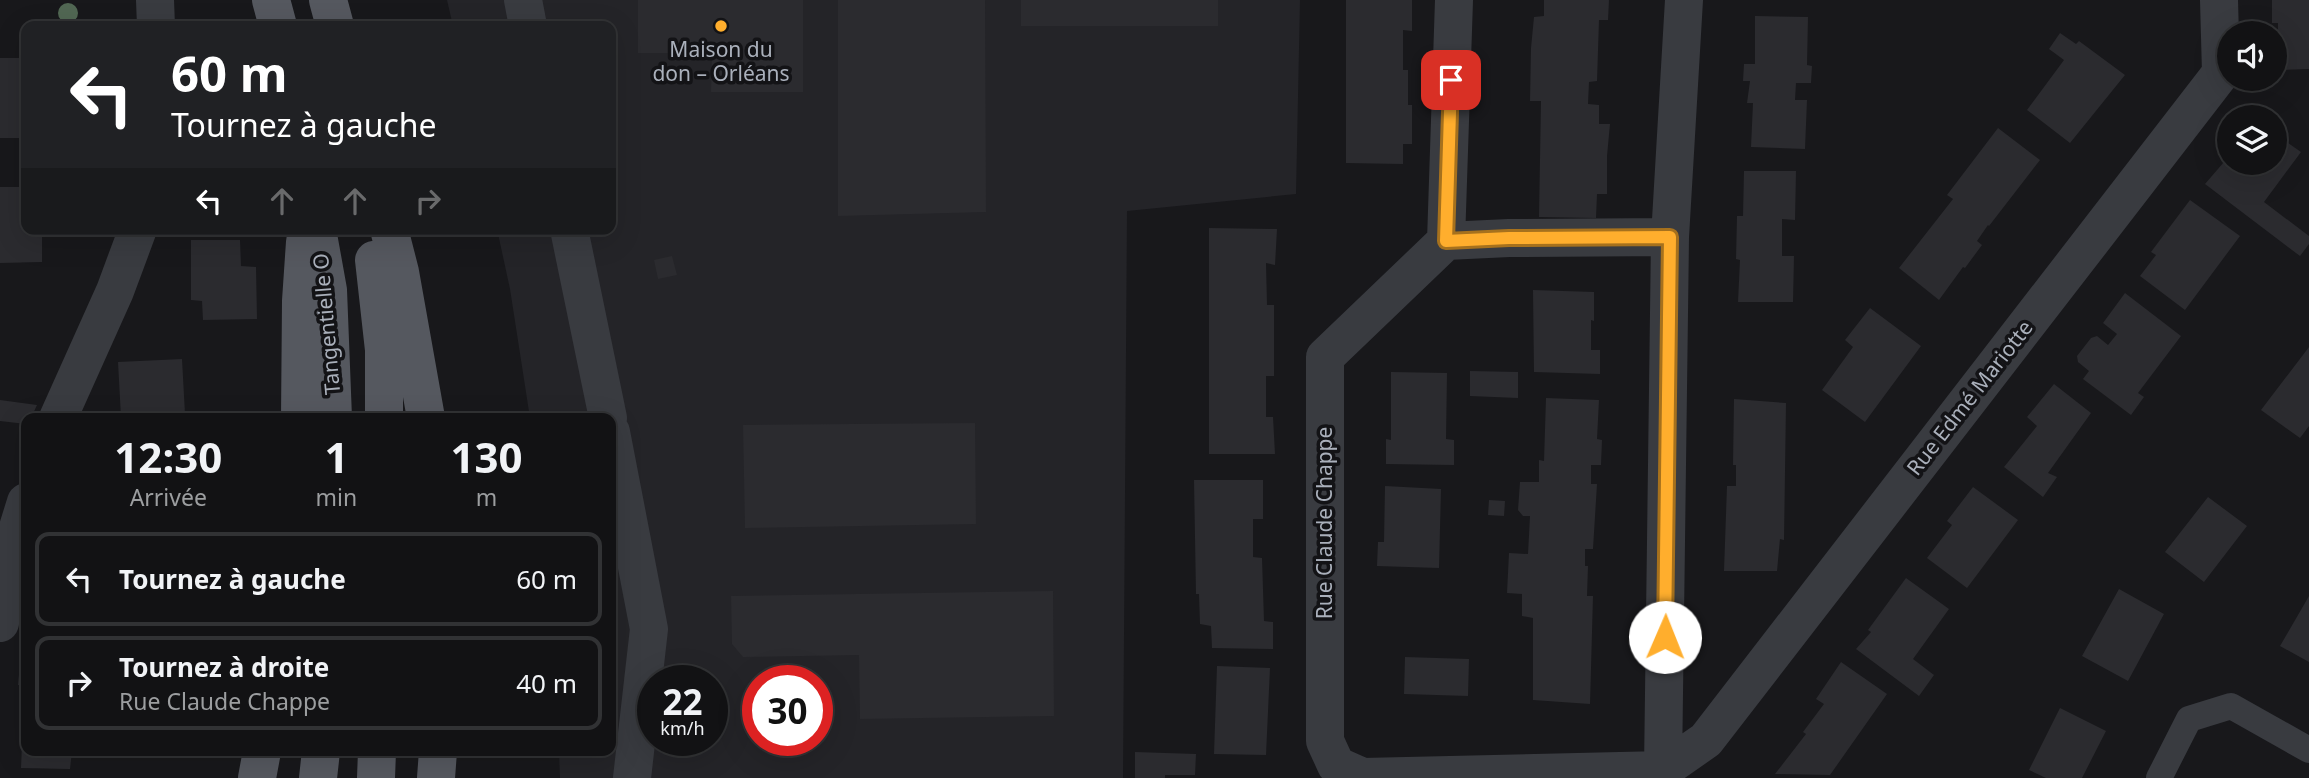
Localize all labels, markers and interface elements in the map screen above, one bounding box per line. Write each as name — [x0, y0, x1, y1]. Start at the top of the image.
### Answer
marker: Maison du don – Orléans — [713, 18, 729, 34]
map controls — [2217, 21, 2287, 175]
button: sound — [2217, 21, 2287, 91]
place label: Maison du don – Orléans — [652, 35, 790, 87]
text: 60 m — [171, 40, 288, 106]
icon: left — [56, 49, 147, 140]
pin — [1421, 50, 1481, 110]
icon: arrive — [1432, 61, 1470, 99]
text: Tournez à gauche — [171, 103, 437, 146]
button: layers — [2217, 105, 2287, 175]
icon: left — [190, 182, 228, 220]
icon: ahead — [263, 182, 301, 220]
icon: ahead — [336, 182, 374, 220]
icon: right — [409, 182, 447, 220]
street label: Tangentielle O — [306, 252, 346, 396]
street label: Rue Edmé Mariotte — [1900, 314, 2039, 481]
street label: Rue Claude Chappe — [1310, 427, 1338, 619]
text: 12:30 — [114, 428, 222, 485]
text: 1 — [324, 428, 348, 485]
text: 130 — [451, 428, 523, 485]
text: Arrivée — [130, 481, 207, 513]
text: min — [316, 481, 357, 513]
text: m — [476, 481, 497, 513]
icon: left — [60, 560, 98, 598]
text: Tournez à gauche — [119, 561, 346, 597]
text: 60 m — [516, 561, 577, 597]
position arrow — [1628, 600, 1702, 674]
text: Tournez à droite — [119, 649, 329, 685]
icon: right — [60, 664, 98, 702]
text: 40 m — [516, 665, 577, 701]
speed limit sign: 30 — [742, 665, 833, 756]
text: 22 — [662, 678, 703, 725]
text: Rue Claude Chappe — [119, 685, 330, 717]
text: km/h — [660, 716, 705, 740]

